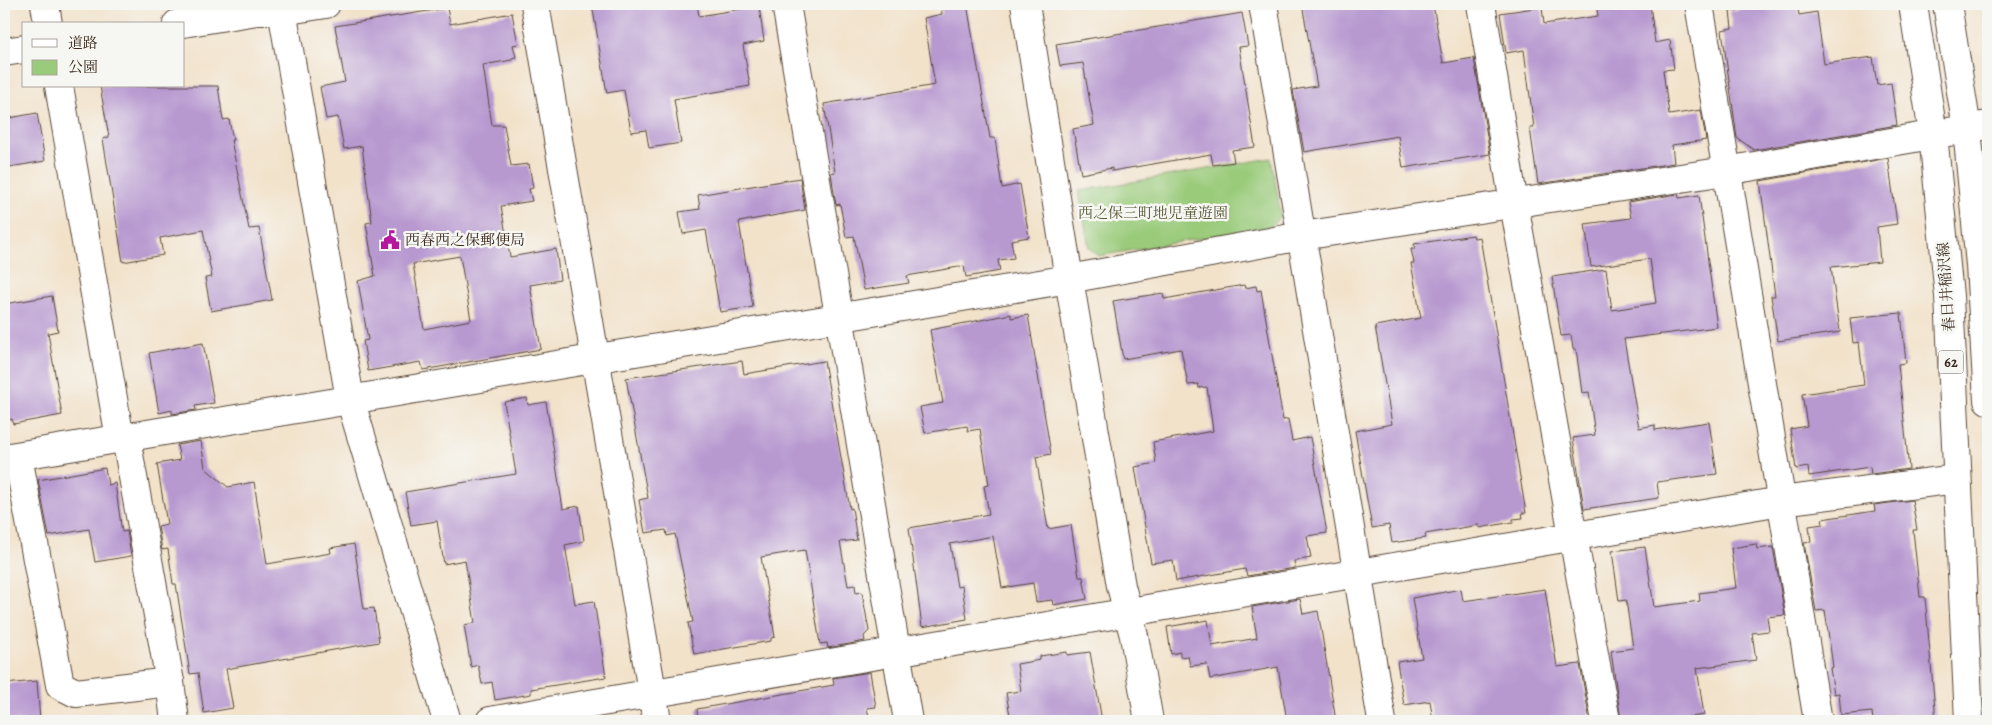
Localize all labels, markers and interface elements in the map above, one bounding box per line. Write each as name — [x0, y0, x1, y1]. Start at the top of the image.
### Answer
legend — [22, 22, 185, 88]
text: 道路 — [68, 33, 98, 53]
text: 公園 — [68, 57, 98, 77]
park label: 西之保三町地児童遊園 — [1078, 203, 1228, 223]
public building icon: 西春西之保郵便局 — [379, 229, 401, 251]
place label: 西春西之保郵便局 — [405, 230, 525, 250]
street label: 春日井稲沢線 — [1933, 241, 1959, 333]
road number: 62 — [1938, 351, 1964, 374]

